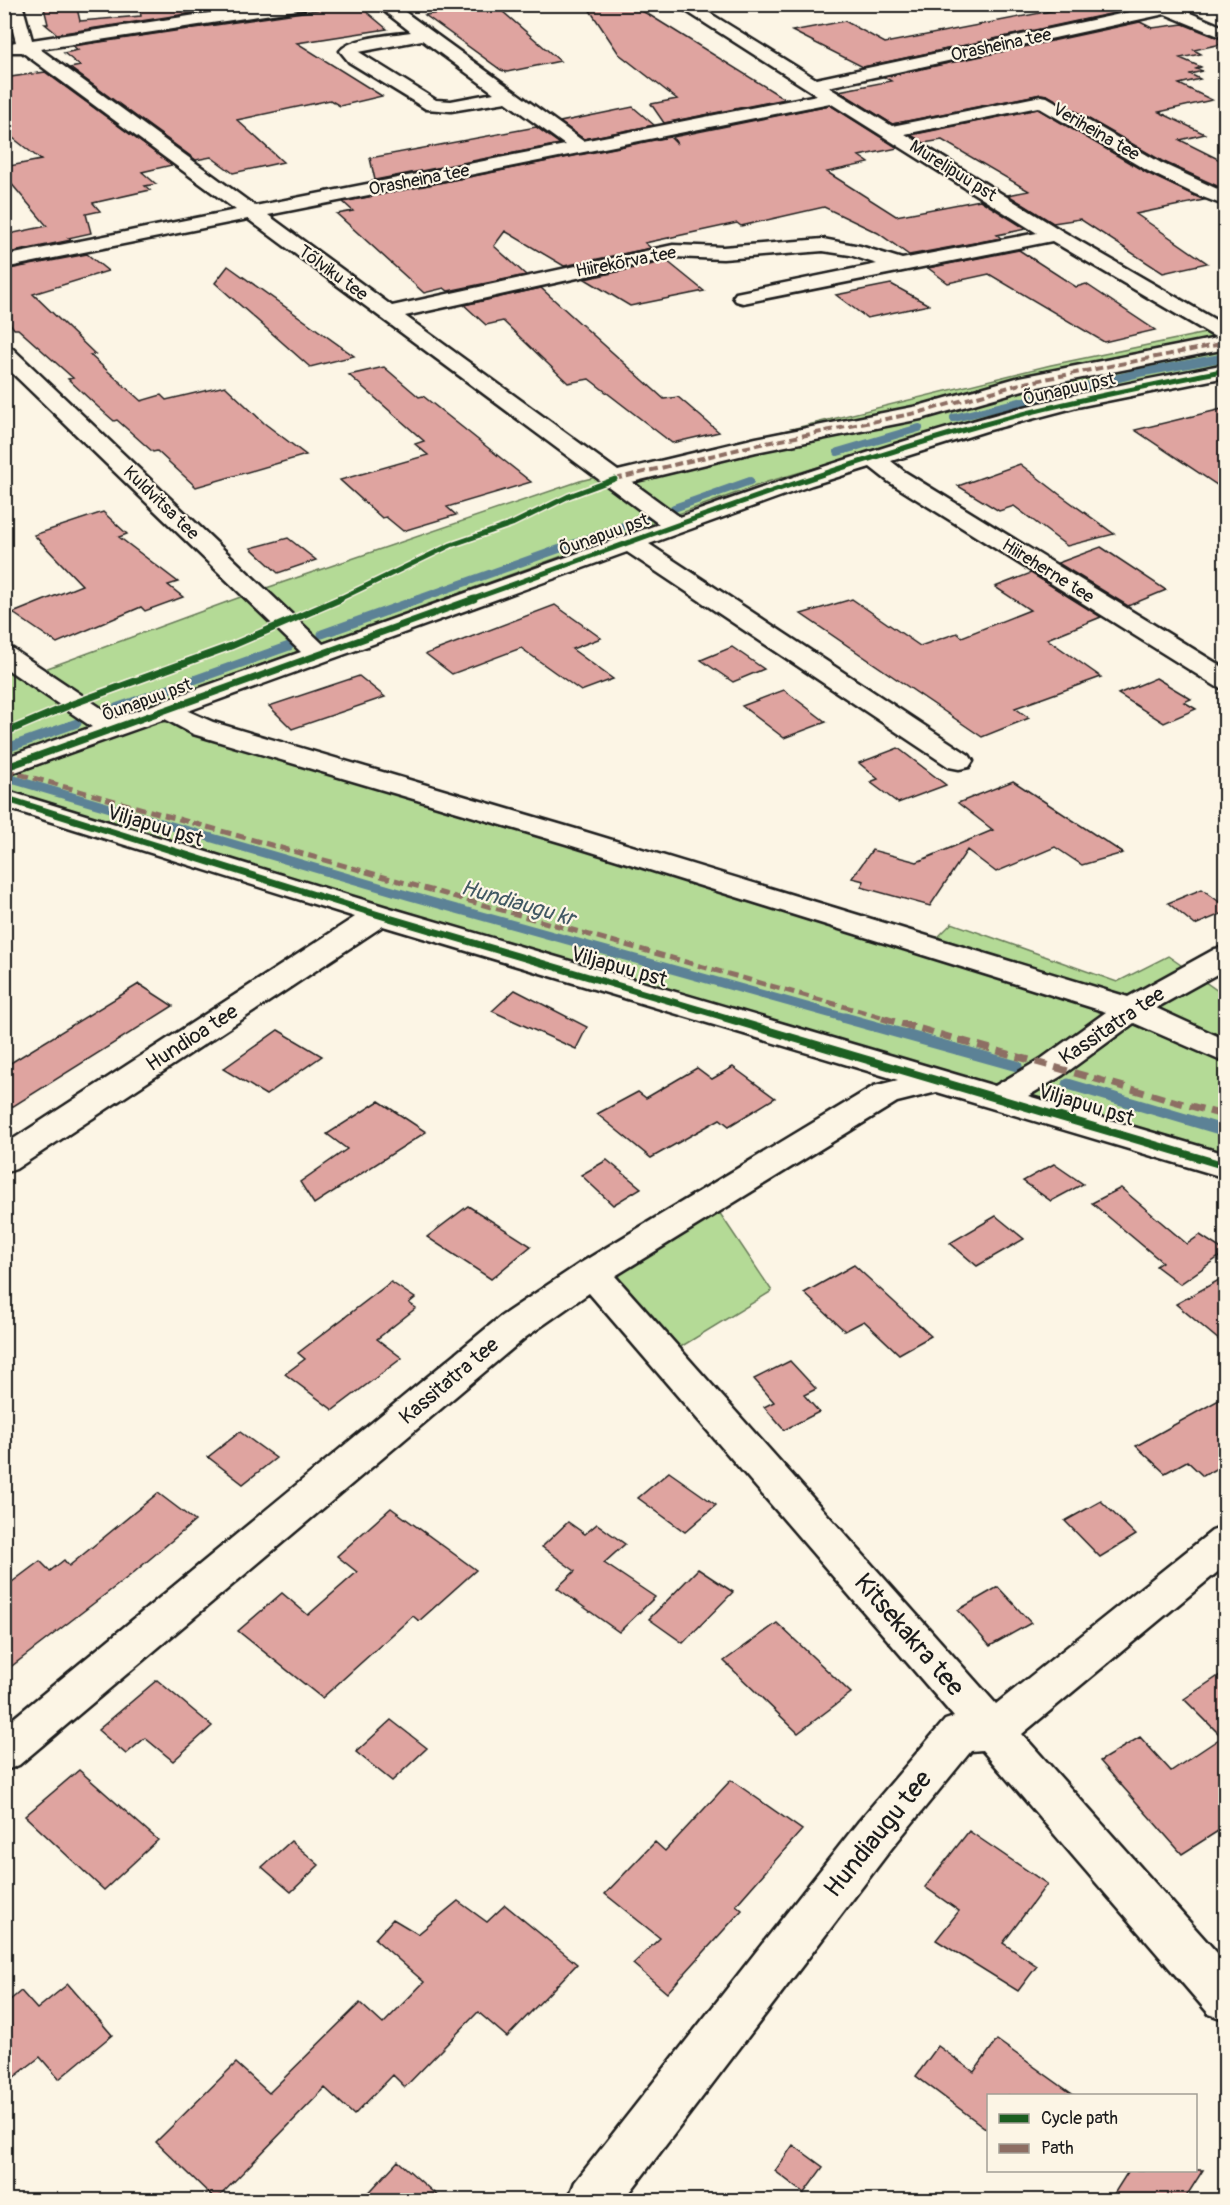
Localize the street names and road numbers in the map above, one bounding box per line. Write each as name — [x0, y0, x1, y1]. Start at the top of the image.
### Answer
street label: Orasheina tee — [949, 23, 1053, 67]
street label: Veriheina tee — [1048, 98, 1144, 166]
street label: Murelipuu pst — [905, 135, 1002, 207]
street label: Orasheina tee — [367, 159, 471, 201]
street label: Tõlviku tee — [294, 240, 373, 306]
street label: Hiirekõrva tee — [574, 241, 678, 283]
street label: Õunapuu pst — [1021, 367, 1118, 411]
street label: Kuldvitsa tee — [118, 461, 204, 545]
street label: Õunapuu pst — [556, 508, 653, 562]
street label: Hiireherne tee — [998, 534, 1098, 608]
street label: Õunapuu pst — [99, 673, 196, 727]
street label: Viljapuu pst — [104, 799, 207, 854]
street label: Viljapuu pst — [568, 940, 671, 994]
street label: Kassitatra tee — [1054, 980, 1171, 1071]
street label: Hundioa tee — [141, 998, 244, 1078]
street label: Viljapuu pst — [1035, 1078, 1138, 1133]
street label: Kassitatra tee — [394, 1331, 505, 1431]
street label: Kitsekakra tee — [847, 1567, 971, 1703]
street label: Hundiaugu tee — [817, 1764, 939, 1904]

